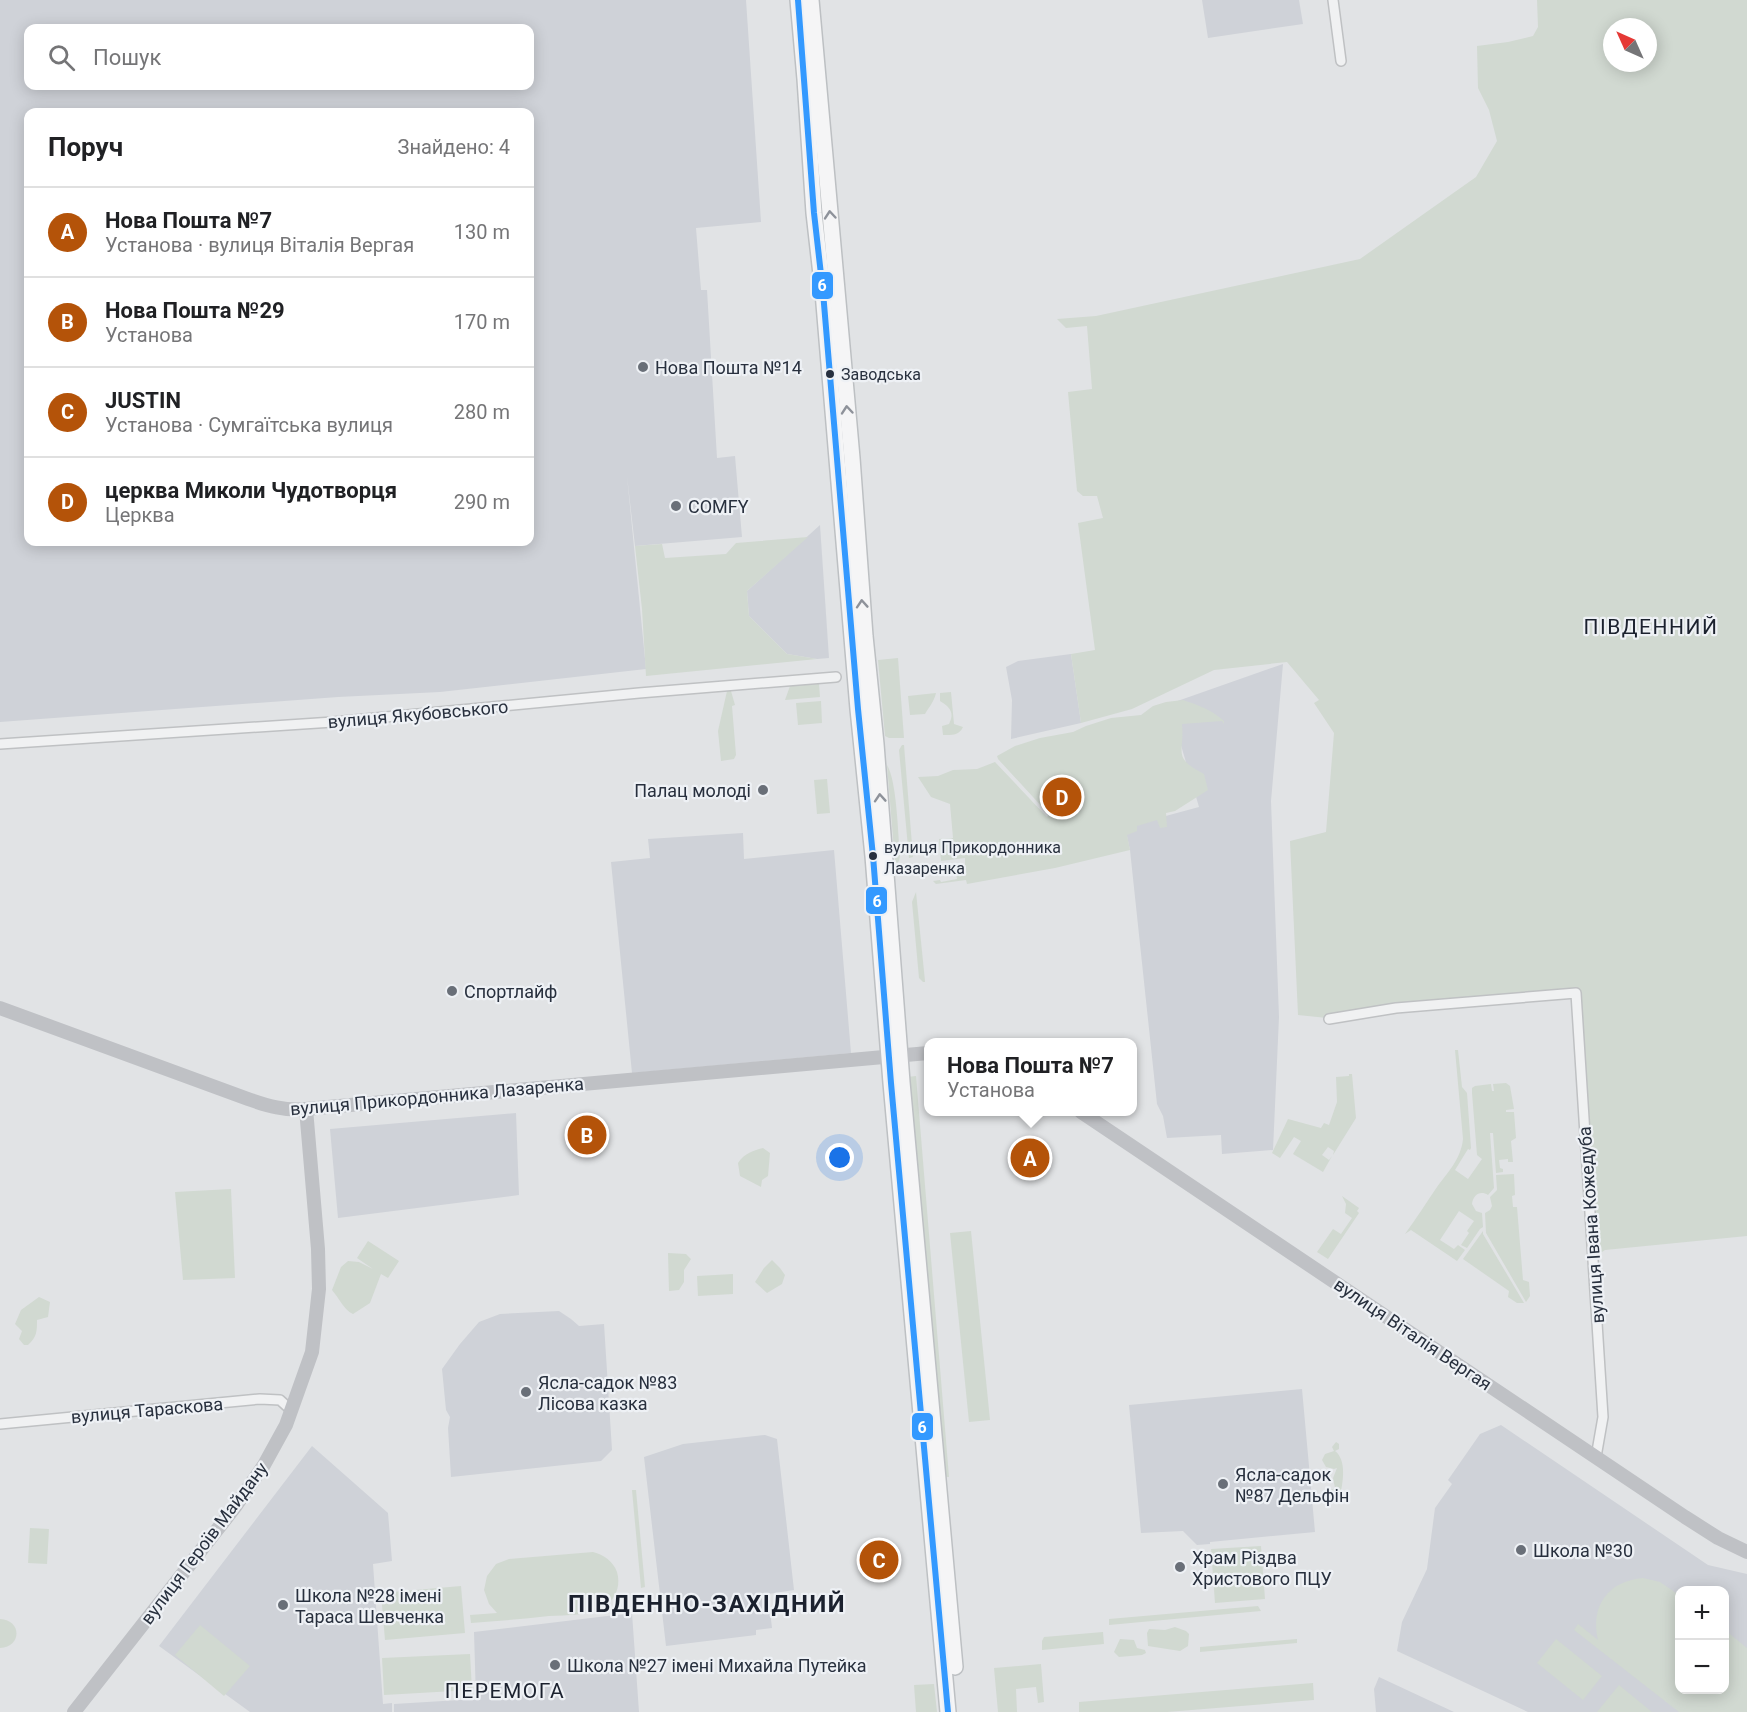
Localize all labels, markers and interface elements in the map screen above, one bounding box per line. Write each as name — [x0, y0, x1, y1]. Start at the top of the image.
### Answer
north arrow — [1603, 18, 1657, 72]
search box — [24, 24, 534, 90]
icon: search — [45, 41, 78, 74]
text: Пошук — [93, 45, 161, 70]
text: Поруч — [48, 132, 123, 162]
text: Знайдено: 4 — [398, 135, 510, 159]
text: Нова Пошта №7 — [105, 208, 272, 233]
one-way arrow — [824, 211, 837, 220]
text: A — [61, 220, 74, 244]
text: 130 m — [454, 220, 510, 244]
text: Установа · вулиця Віталія Вергая — [105, 233, 414, 257]
line badge: 6 — [811, 271, 834, 300]
text: 6 — [817, 276, 827, 295]
text: Нова Пошта №29 — [105, 298, 285, 323]
text: B — [61, 310, 74, 334]
text: 170 m — [454, 310, 510, 334]
text: Установа — [105, 323, 193, 347]
place label: Нова Пошта №14 — [655, 357, 802, 378]
marker: Нова Пошта №14 — [636, 360, 650, 374]
place label: Заводська — [841, 365, 921, 384]
marker: Заводська — [824, 368, 836, 380]
text: JUSTIN — [105, 388, 181, 413]
text: C — [61, 400, 74, 424]
text: 280 m — [454, 400, 510, 424]
one-way arrow — [841, 405, 854, 414]
text: Установа · Сумгаїтська вулиця — [105, 413, 393, 437]
text: церква Миколи Чудотворця — [105, 478, 397, 503]
text: D — [61, 490, 74, 514]
text: 290 m — [454, 490, 510, 514]
place label: COMFY — [688, 496, 749, 517]
marker: COMFY — [669, 499, 683, 513]
text: Церква — [105, 503, 175, 527]
one-way arrow — [856, 600, 869, 609]
district label: ПІВДЕННИЙ — [1584, 615, 1718, 639]
street label: вулиця Якубовського — [327, 696, 509, 732]
pin: D — [1042, 774, 1082, 820]
place label: Палац молоді — [634, 780, 751, 801]
marker: Палац молоді — [756, 783, 770, 797]
one-way arrow — [874, 794, 887, 803]
place label: вулиця Прикордонника Лазаренка — [884, 838, 1061, 878]
marker: вулиця Прикордонника Лазаренка — [867, 850, 879, 862]
line badge: 6 — [865, 886, 888, 915]
text: 6 — [872, 892, 882, 911]
place label: Спортлайф — [464, 981, 557, 1002]
marker: Спортлайф — [445, 984, 459, 998]
popup — [924, 1038, 1137, 1116]
text: Нова Пошта №7 — [947, 1053, 1114, 1078]
street label: вулиця Прикордонника Лазаренка — [289, 1073, 585, 1119]
text: Установа — [947, 1078, 1035, 1102]
pin: B — [568, 1112, 606, 1158]
street label: вулиця Івана Кожедуба — [1574, 1126, 1608, 1324]
pin: A — [1010, 1136, 1050, 1180]
your location — [825, 1143, 854, 1172]
street label: вулиця Віталія Вергая — [1330, 1273, 1496, 1395]
place label: Ясла-садок №83 Лісова казка — [538, 1372, 677, 1414]
marker: Ясла-садок №83 Лісова казка — [519, 1385, 533, 1399]
street label: вулиця Тараскова — [70, 1393, 224, 1427]
line badge: 6 — [911, 1412, 934, 1441]
text: 6 — [917, 1418, 927, 1437]
street label: вулиця Героїв Майдану — [136, 1458, 272, 1628]
place label: Ясла-садок №87 Дельфін — [1235, 1464, 1349, 1506]
marker: Ясла-садок №87 Дельфін — [1216, 1477, 1230, 1491]
pin: C — [860, 1538, 898, 1582]
place label: Школа №30 — [1533, 1540, 1633, 1561]
marker: Школа №30 — [1514, 1543, 1528, 1557]
place label: Храм Різдва Христового ПЦУ — [1192, 1547, 1332, 1589]
marker: Храм Різдва Христового ПЦУ — [1173, 1560, 1187, 1574]
place label: Школа №28 імені Тараса Шевченка — [295, 1585, 444, 1627]
map controls — [1675, 1586, 1729, 1694]
button: + — [1675, 1586, 1729, 1640]
district label: ПІВДЕННО-ЗАХІДНИЙ — [568, 1590, 846, 1618]
marker: Школа №28 імені Тараса Шевченка — [276, 1598, 290, 1612]
button: − — [1675, 1640, 1729, 1694]
place label: Школа №27 імені Михайла Путейка — [567, 1655, 867, 1676]
marker: Школа №27 імені Михайла Путейка — [548, 1658, 562, 1672]
district label: ПЕРЕМОГА — [445, 1679, 565, 1703]

